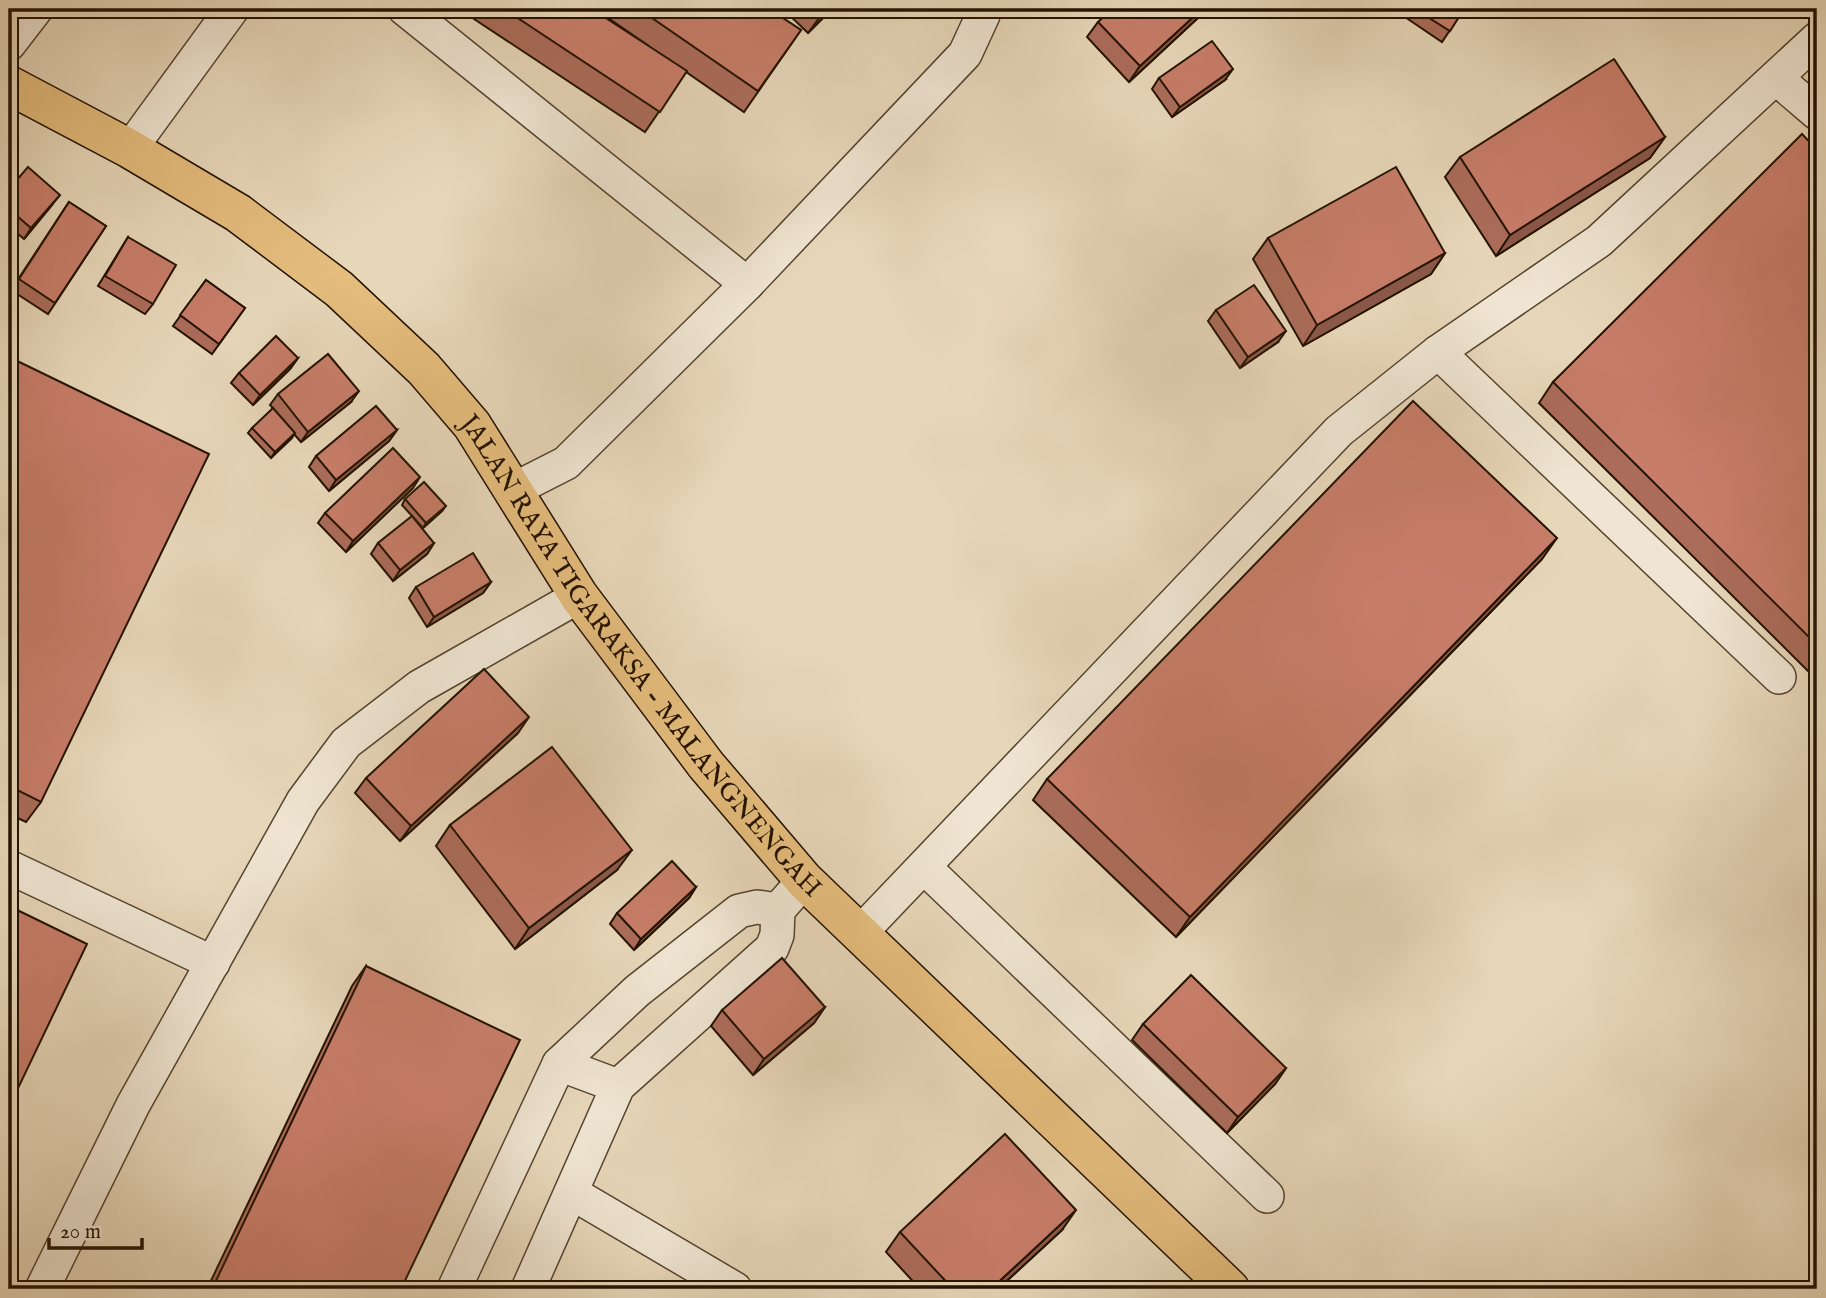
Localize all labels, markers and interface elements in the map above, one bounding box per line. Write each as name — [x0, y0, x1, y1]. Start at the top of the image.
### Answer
street label: JALAN RAYA TIGARAKSA - MALANGNENGAH — [452, 405, 829, 904]
scale bar — [49, 1207, 142, 1251]
text: 20 m — [60, 1219, 101, 1246]

